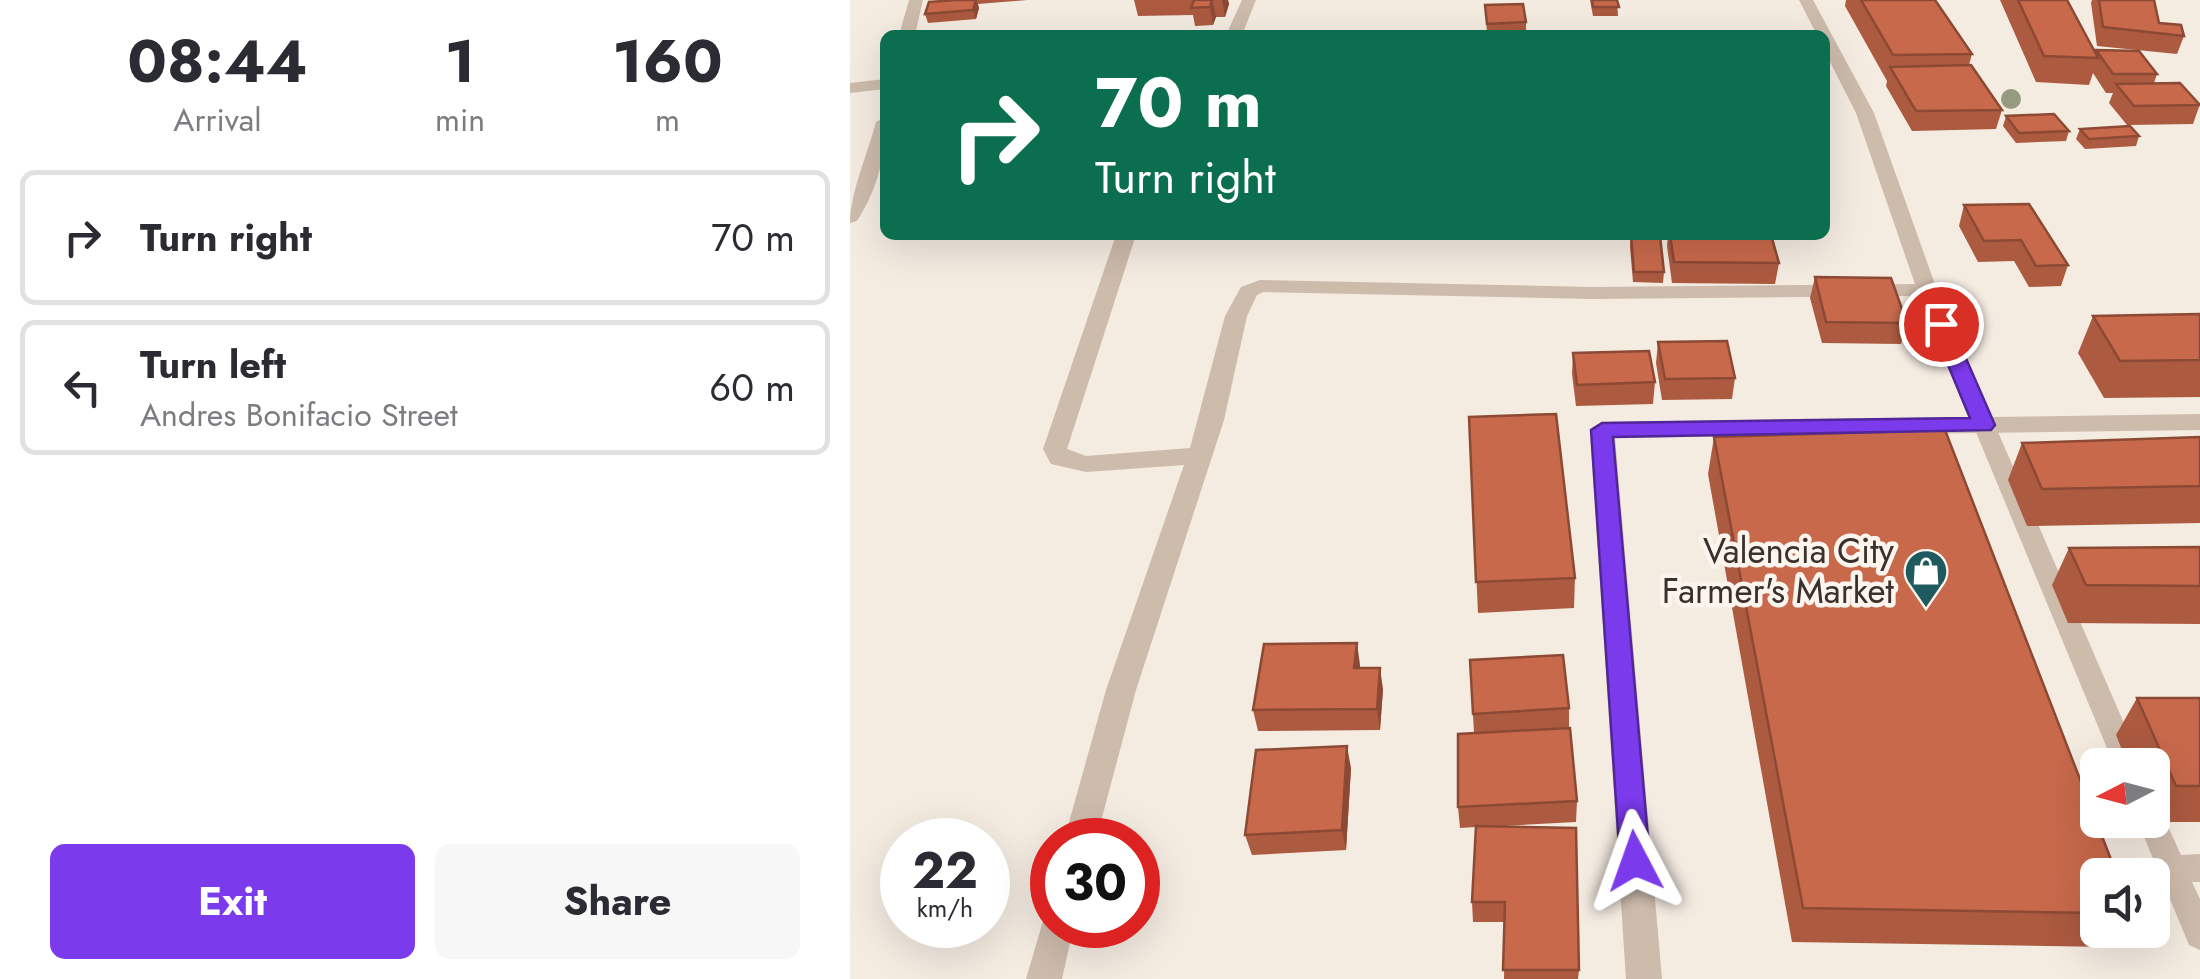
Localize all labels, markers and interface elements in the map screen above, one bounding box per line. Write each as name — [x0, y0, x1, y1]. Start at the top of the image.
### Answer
text: 08:44 — [127, 18, 308, 105]
text: 1 — [445, 18, 475, 105]
text: 160 — [612, 18, 723, 105]
text: 70 m — [1095, 52, 1262, 153]
icon: right — [930, 70, 1060, 200]
text: Arrival — [173, 97, 262, 143]
text: min — [435, 97, 485, 143]
text: m — [655, 97, 680, 143]
text: Turn right — [1095, 145, 1276, 210]
icon: right — [55, 210, 110, 265]
text: Turn right — [140, 210, 312, 265]
text: 70 m — [711, 210, 795, 265]
pin — [1899, 282, 1984, 367]
icon: arrive — [1914, 297, 1969, 352]
text: Turn left — [140, 337, 286, 392]
icon: left — [55, 360, 110, 415]
text: 60 m — [709, 360, 795, 415]
text: Andres Bonifacio Street — [140, 392, 458, 438]
place label: Valencia City Farmer's Market — [1662, 526, 1895, 616]
shop icon: Valencia City Farmer's Market — [1903, 548, 1949, 609]
north arrow — [2080, 748, 2170, 838]
map controls — [2080, 748, 2170, 948]
position arrow — [1583, 809, 1687, 913]
speed limit sign: 30 — [1030, 818, 1160, 948]
text: 22 — [912, 834, 978, 907]
button: Exit — [50, 844, 415, 959]
button: Share — [435, 844, 800, 959]
button: sound — [2080, 858, 2170, 948]
text: km/h — [917, 890, 973, 926]

